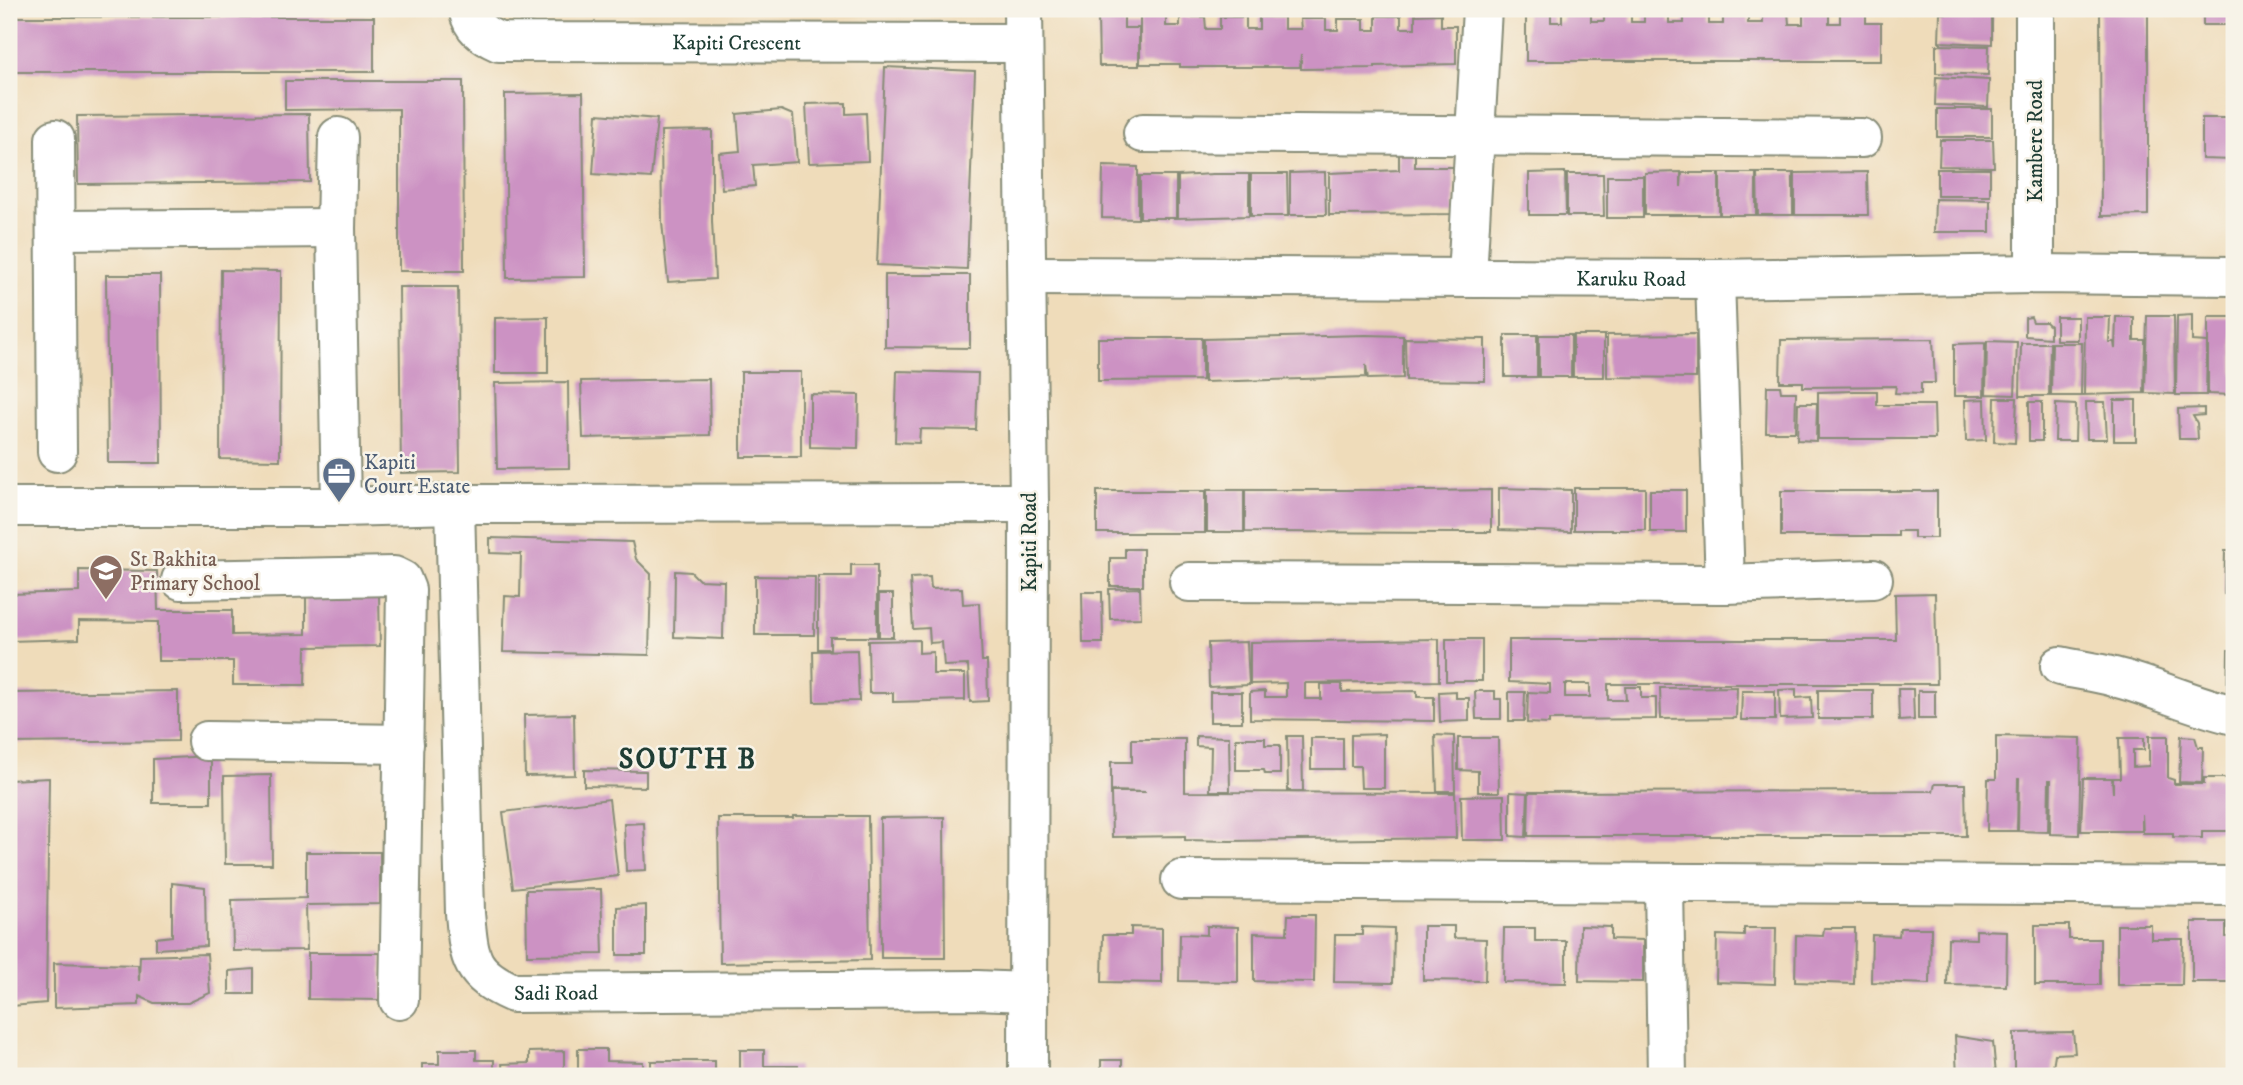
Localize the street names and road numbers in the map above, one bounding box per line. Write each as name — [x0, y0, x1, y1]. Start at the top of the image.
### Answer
street label: Kapiti Crescent — [672, 30, 801, 57]
street label: Kambere Road — [2023, 79, 2049, 202]
street label: Karuku Road — [1576, 266, 1687, 293]
street label: Kapiti Road — [1017, 492, 1043, 592]
street label: Sadi Road — [514, 980, 598, 1007]

